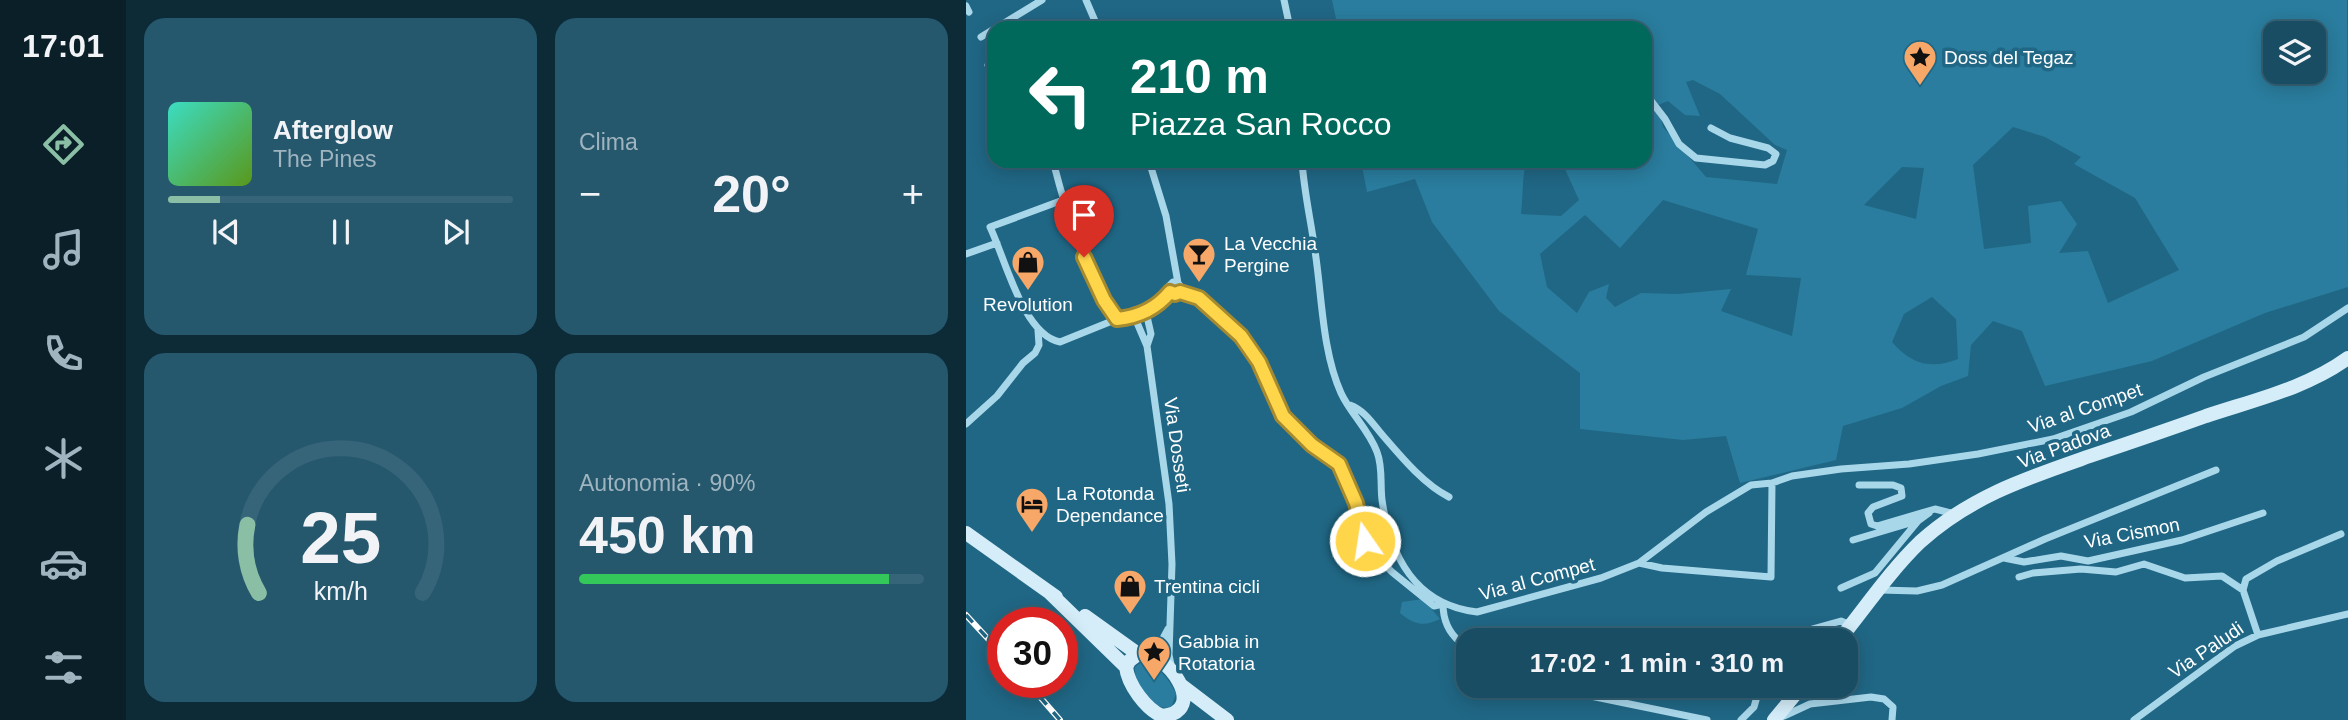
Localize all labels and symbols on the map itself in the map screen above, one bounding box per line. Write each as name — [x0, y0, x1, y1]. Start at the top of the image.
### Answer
place icon: Doss del Tegaz — [1901, 38, 1939, 87]
place label: Doss del Tegaz — [1944, 47, 2074, 68]
pin — [1054, 185, 1114, 257]
place label: La Vecchia Pergine — [1224, 233, 1317, 276]
bar icon: La Vecchia Pergine — [1180, 235, 1218, 284]
shop icon: Revolution — [1009, 243, 1047, 292]
place label: Revolution — [983, 294, 1073, 315]
street label: Via al Compet — [2025, 378, 2145, 437]
street label: Via Dosseti — [1160, 396, 1194, 494]
street label: Via Padova — [2015, 419, 2113, 472]
place label: La Rotonda Dependance — [1056, 483, 1164, 526]
hotel icon: La Rotonda Dependance — [1013, 485, 1051, 534]
position arrow — [1328, 504, 1402, 578]
street label: Via Cismon — [2082, 513, 2182, 553]
street label: Via al Compet — [1477, 553, 1598, 605]
shop icon: Trentina cicli — [1111, 567, 1149, 616]
place label: Trentina cicli — [1154, 576, 1260, 597]
speed limit sign: 30 — [987, 607, 1078, 698]
street label: Via Paludi — [2165, 617, 2247, 683]
place label: Gabbia in Rotatoria — [1178, 631, 1259, 674]
place icon: Gabbia in Rotatoria — [1135, 633, 1173, 682]

